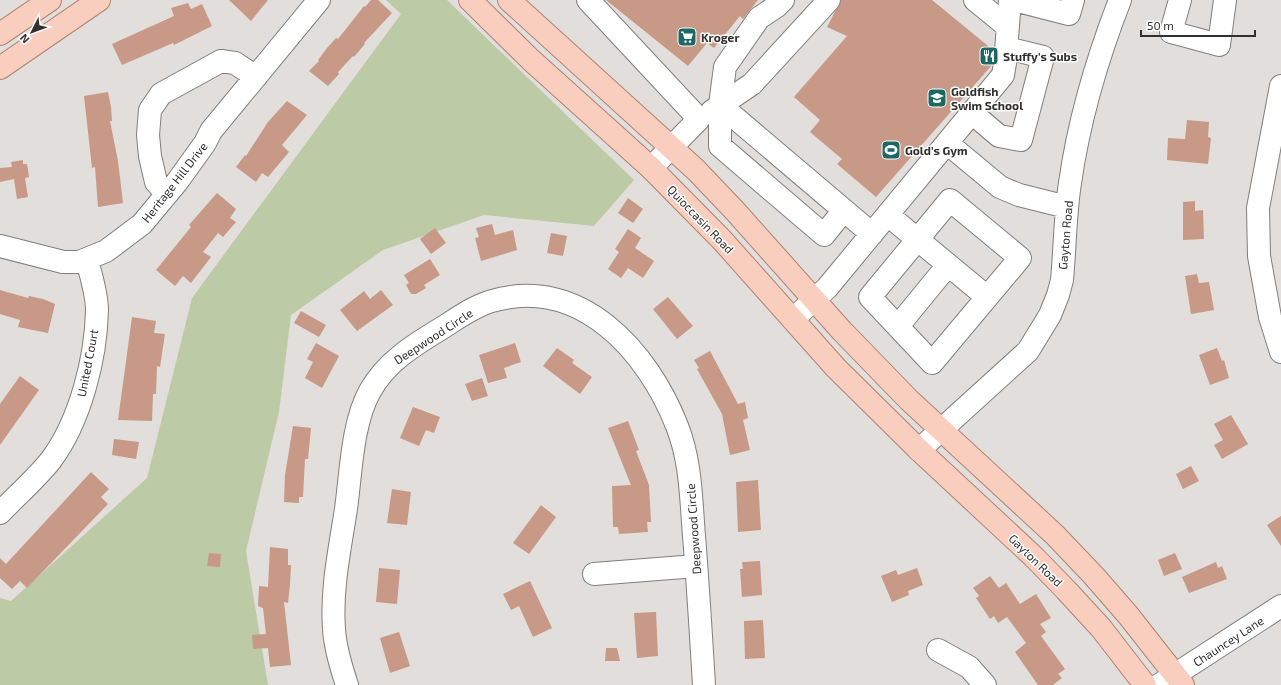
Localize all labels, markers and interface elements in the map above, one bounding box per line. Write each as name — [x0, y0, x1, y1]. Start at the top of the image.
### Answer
north arrow — [12, 12, 52, 52]
scale bar — [1141, 12, 1255, 38]
text: 50 m — [1147, 18, 1174, 32]
supermarket icon: Kroger — [676, 26, 698, 48]
place label: Kroger — [701, 30, 740, 44]
text: N — [17, 32, 32, 46]
restaurant icon: Stuffy's Subs — [978, 45, 1000, 67]
place label: Stuffy's Subs — [1003, 49, 1077, 64]
place label: Goldfish Swim School — [951, 84, 1023, 112]
school or university icon: Goldfish Swim School — [926, 87, 948, 109]
street label: Heritage Hill Drive — [138, 139, 210, 225]
sports icon: Gold's Gym — [880, 139, 902, 161]
place label: Gold's Gym — [905, 143, 968, 158]
street label: Quioccasin Road — [664, 182, 737, 257]
street label: Gayton Road — [1055, 200, 1075, 270]
street label: Deepwood Circle — [391, 305, 475, 367]
street label: United Court — [74, 328, 100, 398]
street label: Deepwood Circle — [683, 483, 703, 575]
street label: Gayton Road — [1006, 531, 1066, 589]
street label: Chauncey Lane — [1190, 613, 1266, 669]

